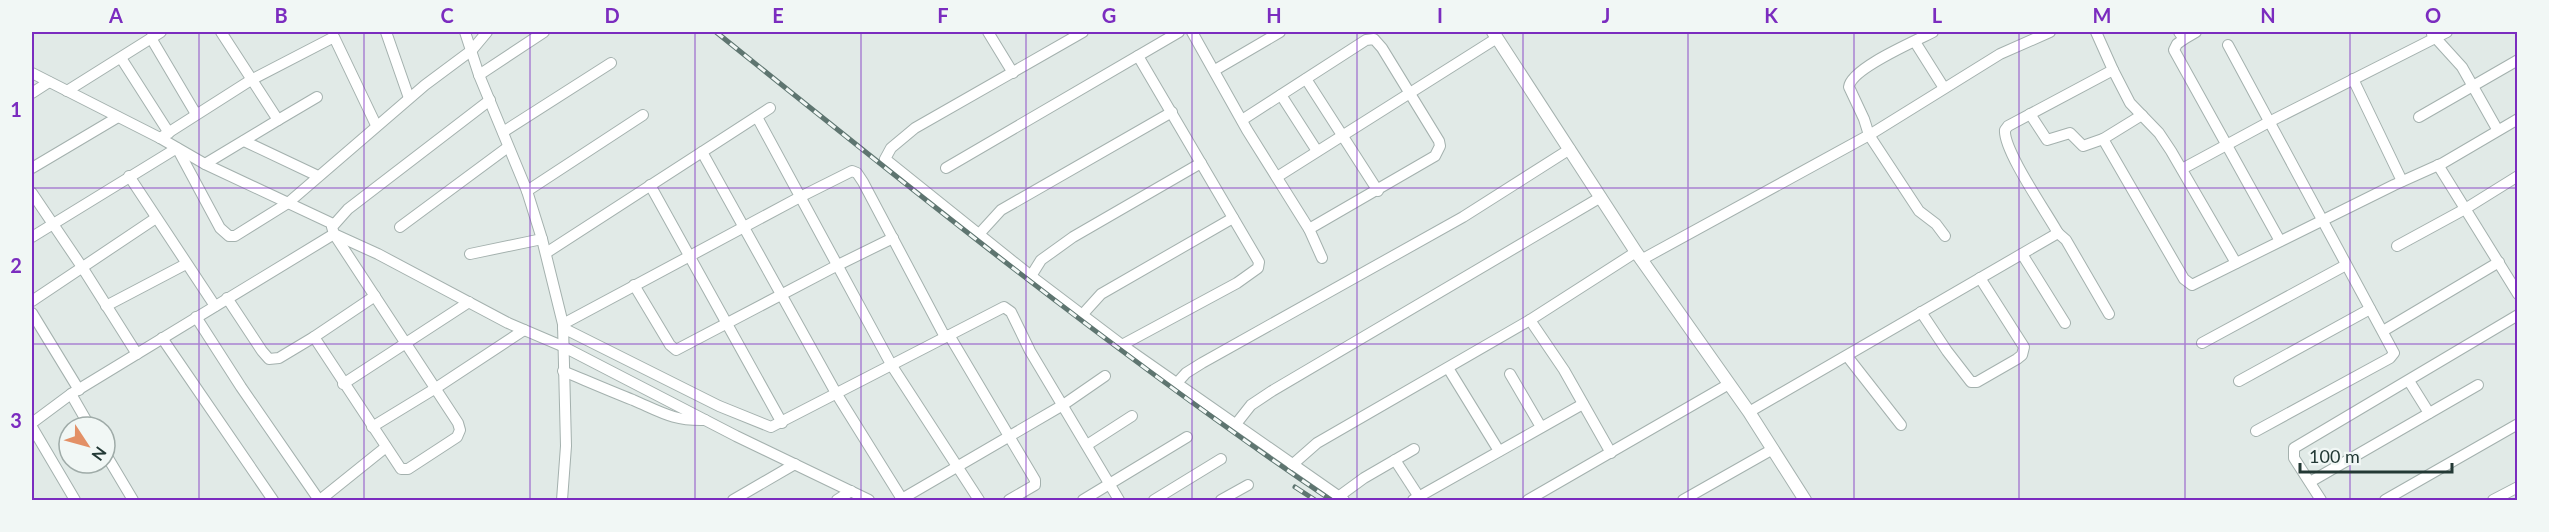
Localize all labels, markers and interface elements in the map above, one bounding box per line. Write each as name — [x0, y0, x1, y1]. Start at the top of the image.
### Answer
text: A — [108, 3, 123, 27]
text: B — [274, 3, 288, 27]
text: C — [440, 3, 454, 27]
text: D — [604, 3, 620, 27]
text: E — [772, 3, 784, 27]
text: F — [937, 3, 949, 27]
text: G — [1102, 3, 1116, 27]
text: H — [1266, 3, 1282, 27]
text: I — [1437, 3, 1443, 27]
text: J — [1602, 3, 1610, 27]
text: K — [1764, 3, 1778, 27]
text: L — [1932, 3, 1943, 27]
text: M — [2093, 3, 2111, 27]
text: N — [2260, 3, 2276, 27]
text: O — [2425, 3, 2441, 27]
text: 1 — [10, 97, 22, 121]
text: 2 — [10, 253, 22, 277]
text: 3 — [10, 408, 22, 432]
north arrow — [57, 415, 117, 475]
scale bar — [2300, 436, 2452, 474]
text: N — [88, 444, 111, 465]
text: 100 m — [2309, 445, 2360, 467]

